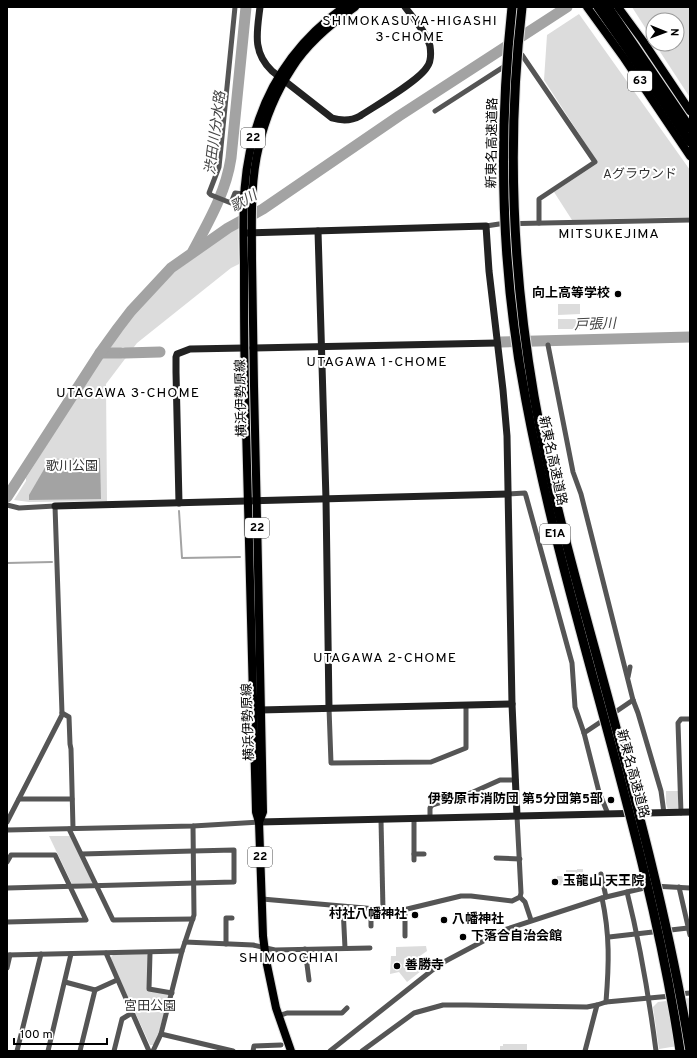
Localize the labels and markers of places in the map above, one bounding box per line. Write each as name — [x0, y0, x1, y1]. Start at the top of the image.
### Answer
place label: 向上高等学校 — [532, 285, 610, 302]
marker: 向上高等学校 — [613, 289, 623, 299]
place label: 伊勢原市消防団 第5分団第5部 — [428, 791, 603, 808]
marker: 伊勢原市消防団 第5分団第5部 — [606, 795, 616, 805]
place label: 玉龍山 天王院 — [563, 873, 644, 890]
marker: 玉龍山 天王院 — [550, 877, 560, 887]
place label: 村社八幡神社 — [329, 906, 407, 923]
marker: 村社八幡神社 — [410, 910, 420, 920]
place label: 八幡神社 — [452, 911, 504, 928]
marker: 八幡神社 — [439, 915, 449, 925]
place label: 下落合自治会館 — [471, 928, 562, 945]
marker: 下落合自治会館 — [458, 932, 468, 942]
place label: 善勝寺 — [405, 957, 444, 974]
marker: 善勝寺 — [392, 961, 402, 971]

